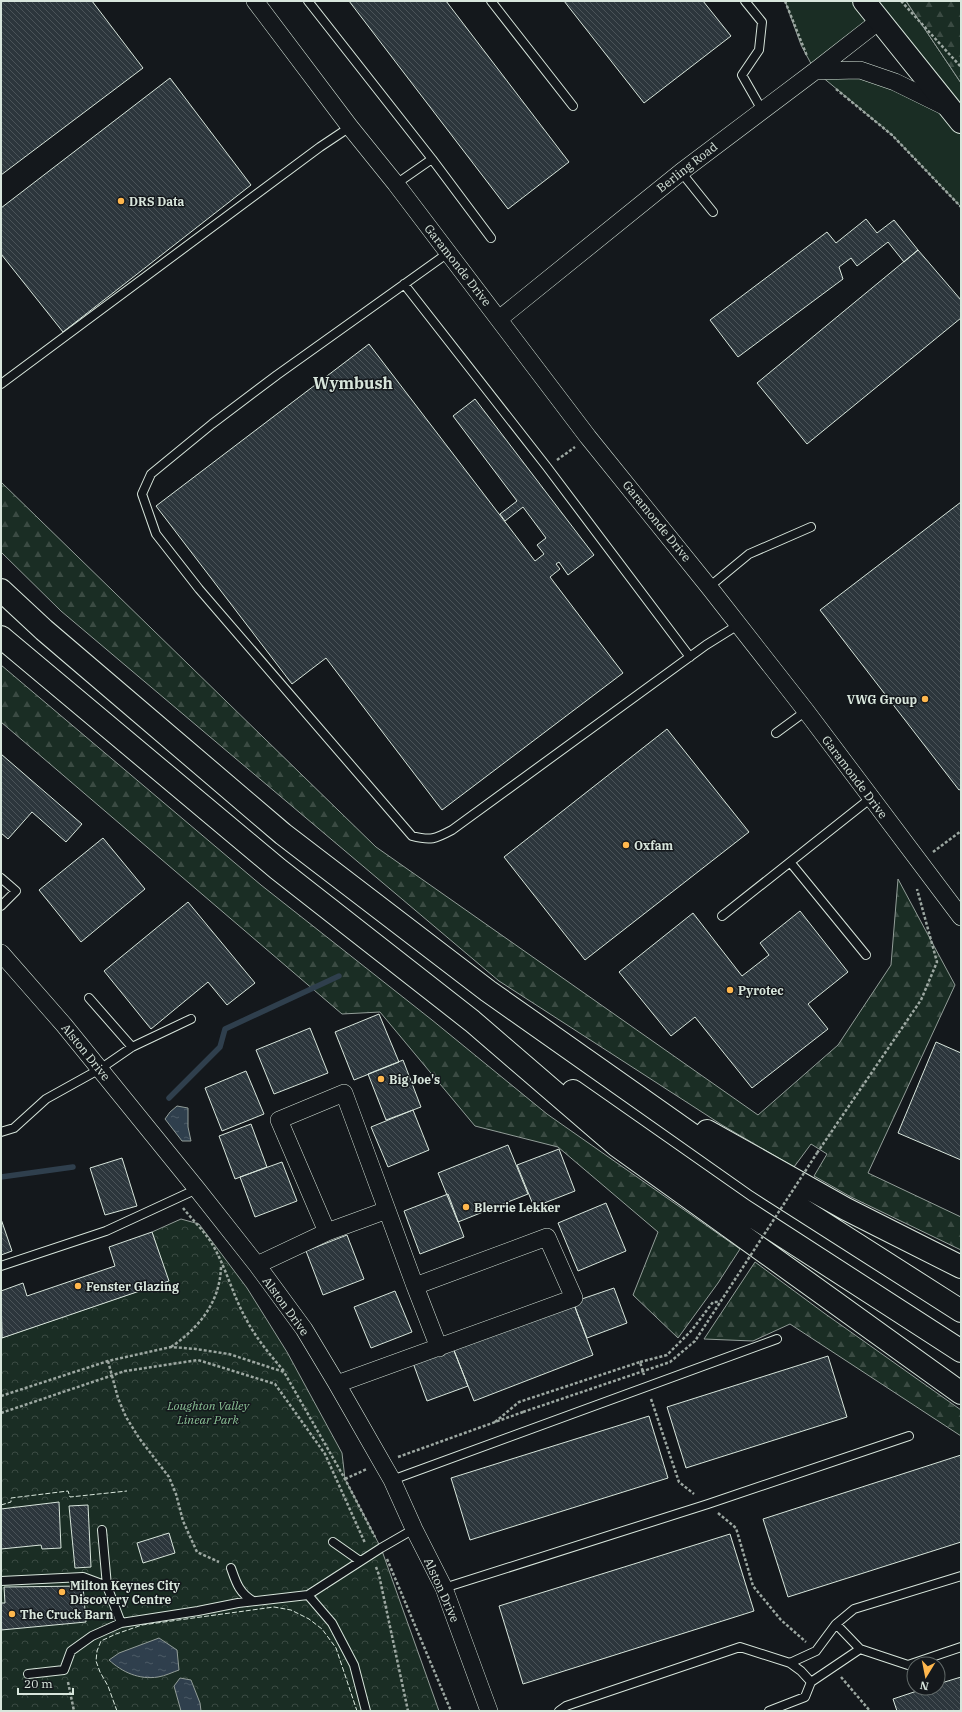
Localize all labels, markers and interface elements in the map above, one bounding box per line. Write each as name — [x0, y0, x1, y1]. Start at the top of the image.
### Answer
street label: Berling Road — [654, 139, 720, 195]
place label: DRS Data — [129, 194, 185, 209]
marker: DRS Data — [116, 196, 126, 206]
street label: Garamonde Drive — [421, 221, 495, 309]
district label: Wymbush — [313, 373, 393, 393]
street label: Garamonde Drive — [620, 477, 694, 565]
place label: VWG Group — [847, 692, 917, 707]
marker: VWG Group — [920, 694, 930, 704]
street label: Garamonde Drive — [819, 733, 891, 821]
place label: Oxfam — [634, 838, 674, 853]
marker: Oxfam — [621, 840, 631, 850]
place label: Pyrotec — [738, 983, 784, 998]
marker: Pyrotec — [725, 985, 735, 995]
street label: Alston Drive — [58, 1020, 114, 1084]
place label: Big Joe's — [389, 1072, 440, 1087]
marker: Big Joe's — [376, 1074, 386, 1084]
place label: Blerrie Lekker — [474, 1200, 560, 1215]
marker: Blerrie Lekker — [461, 1202, 471, 1212]
street label: Alston Drive — [260, 1274, 312, 1338]
place label: Fenster Glazing — [86, 1279, 179, 1294]
marker: Fenster Glazing — [73, 1281, 83, 1291]
park label: Loughton Valley Linear Park — [166, 1398, 250, 1427]
street label: Alston Drive — [421, 1555, 463, 1625]
place label: Milton Keynes City Discovery Centre — [70, 1578, 180, 1607]
marker: Milton Keynes City Discovery Centre — [57, 1587, 67, 1597]
place label: The Cruck Barn — [20, 1607, 114, 1622]
marker: The Cruck Barn — [7, 1609, 17, 1619]
north arrow — [906, 1656, 946, 1696]
scale bar — [18, 1670, 73, 1696]
text: 20 m — [24, 1676, 53, 1691]
text: N — [918, 1678, 930, 1693]

